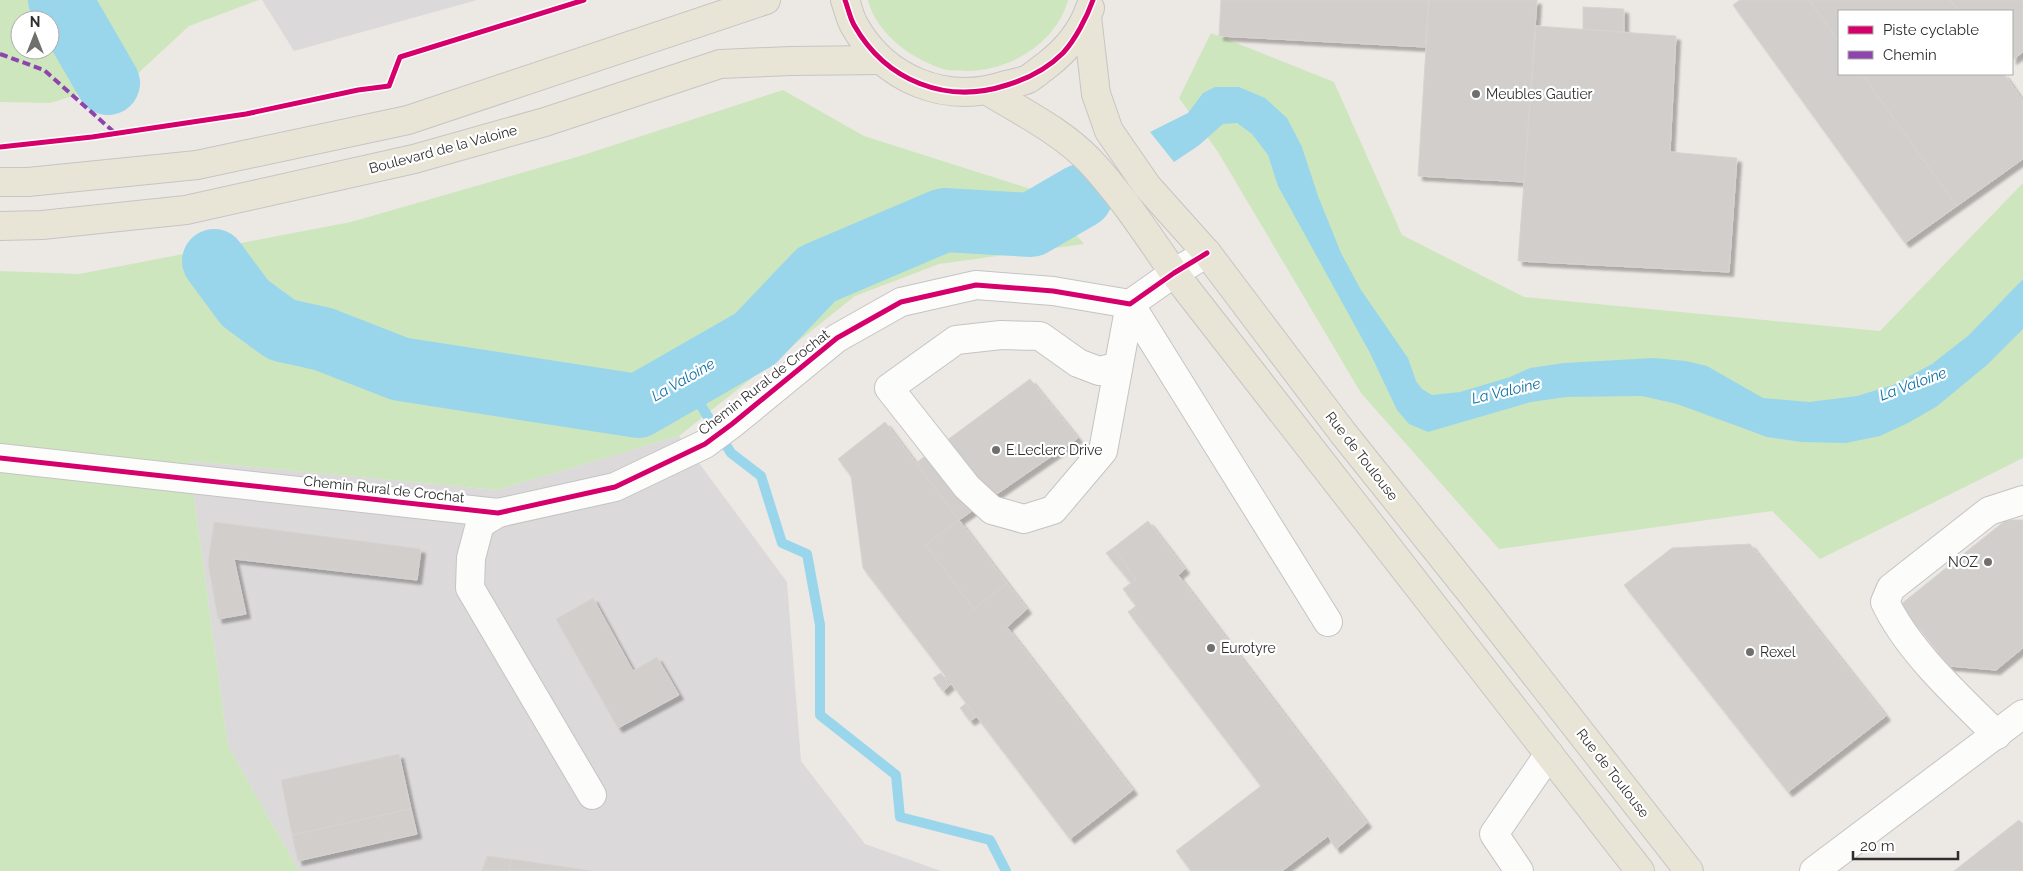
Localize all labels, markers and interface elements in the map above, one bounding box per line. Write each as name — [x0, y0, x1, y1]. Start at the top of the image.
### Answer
north arrow — [10, 10, 60, 60]
legend — [1838, 10, 2013, 75]
text: N — [30, 14, 40, 30]
text: Piste cyclable — [1883, 21, 1979, 39]
text: Chemin — [1883, 46, 1937, 64]
place label: Meubles Gautier — [1486, 86, 1593, 102]
marker: Meubles Gautier — [1470, 88, 1482, 100]
street label: Boulevard de la Valoine — [367, 122, 519, 176]
street label: Chemin Rural de Crochat — [695, 326, 833, 438]
water label: La Valoine — [648, 355, 718, 405]
water label: La Valoine — [1877, 364, 1949, 404]
water label: La Valoine — [1470, 374, 1542, 408]
street label: Rue de Toulouse — [1322, 408, 1402, 504]
place label: E.Leclerc Drive — [1006, 442, 1102, 458]
marker: E.Leclerc Drive — [990, 444, 1002, 456]
street label: Chemin Rural de Crochat — [303, 473, 466, 505]
place label: NOZ — [1948, 554, 1978, 570]
marker: NOZ — [1982, 556, 1994, 568]
place label: Eurotyre — [1221, 640, 1276, 656]
marker: Eurotyre — [1205, 642, 1217, 654]
place label: Rexel — [1760, 644, 1796, 660]
marker: Rexel — [1744, 646, 1756, 658]
street label: Rue de Toulouse — [1573, 725, 1653, 821]
scale bar — [1853, 828, 1958, 860]
text: 20 m — [1860, 837, 1895, 855]

